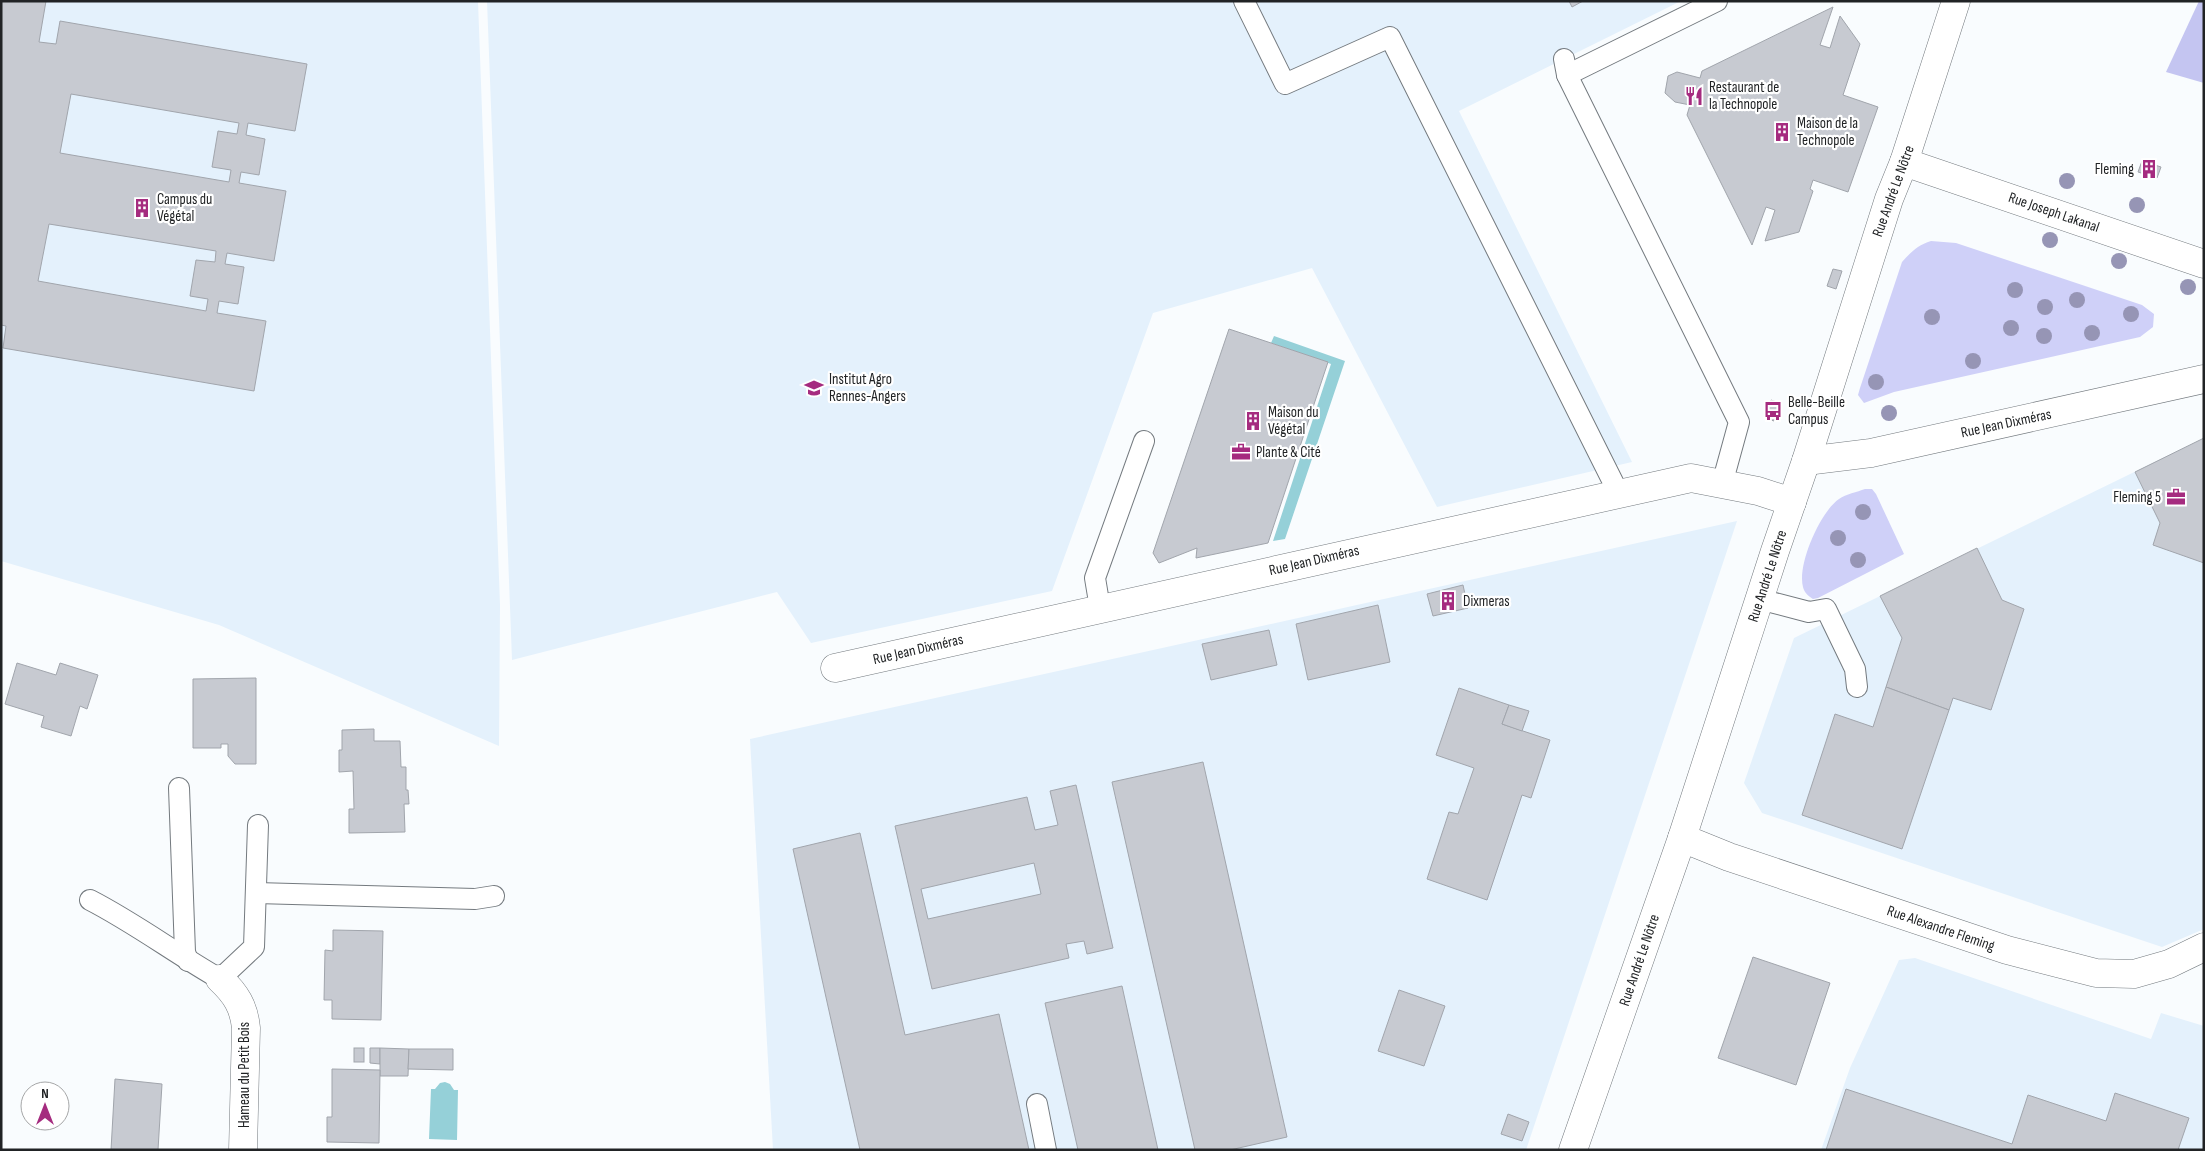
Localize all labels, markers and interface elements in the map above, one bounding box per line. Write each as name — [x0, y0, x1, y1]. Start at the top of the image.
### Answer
place label: Restaurant de la Technopole — [1709, 78, 1779, 114]
restaurant icon: Restaurant de la Technopole — [1683, 85, 1705, 107]
place label: Maison de la Technopole — [1797, 114, 1858, 150]
building icon: Maison de la Technopole — [1771, 121, 1793, 143]
street label: Rue André Le Nôtre — [1868, 143, 1919, 239]
building icon: Fleming — [2138, 158, 2160, 180]
place label: Fleming — [2095, 160, 2134, 179]
street label: Rue Joseph Lakanal — [2006, 188, 2102, 237]
place label: Campus du Végétal — [157, 190, 212, 226]
building icon: Campus du Végétal — [131, 197, 153, 219]
place label: Institut Agro Rennes-Angers — [829, 370, 906, 406]
school or university icon: Institut Agro Rennes-Angers — [803, 377, 825, 399]
place label: Belle-Beille Campus — [1788, 393, 1845, 429]
bus stop icon: Belle-Beille Campus — [1762, 400, 1784, 422]
place label: Maison du Végétal — [1268, 403, 1318, 439]
street label: Rue Jean Dixméras — [1959, 405, 2053, 442]
building icon: Maison du Végétal — [1242, 410, 1264, 432]
office icon: Plante & Cité — [1230, 441, 1252, 463]
place label: Plante & Cité — [1256, 443, 1321, 462]
office icon: Fleming 5 — [2165, 486, 2187, 508]
place label: Fleming 5 — [2113, 488, 2161, 507]
street label: Rue André Le Nôtre — [1744, 528, 1791, 625]
street label: Rue Jean Dixméras — [1267, 541, 1361, 580]
building icon: Dixmeras — [1437, 590, 1459, 612]
place label: Dixmeras — [1463, 592, 1510, 611]
street label: Rue Jean Dixméras — [871, 630, 965, 669]
street label: Rue Alexandre Fleming — [1884, 901, 1997, 956]
street label: Rue André Le Nôtre — [1615, 912, 1664, 1009]
street label: Hameau du Petit Bois — [235, 1022, 254, 1128]
north arrow — [20, 1081, 70, 1131]
text: N — [41, 1085, 49, 1102]

